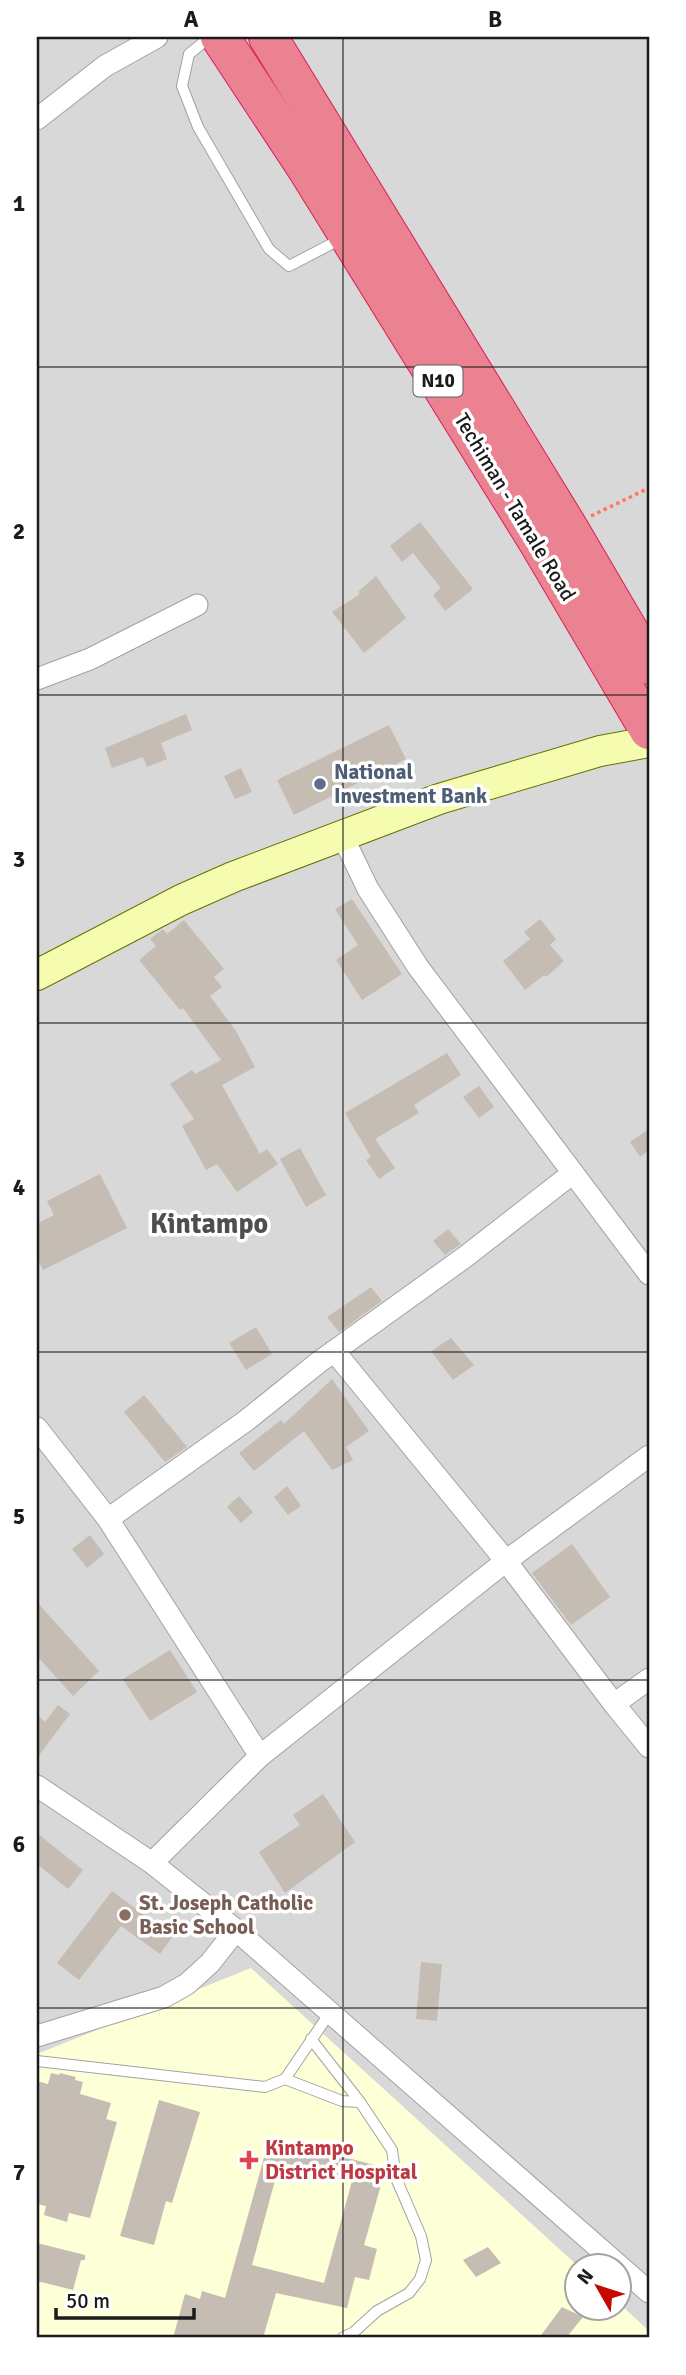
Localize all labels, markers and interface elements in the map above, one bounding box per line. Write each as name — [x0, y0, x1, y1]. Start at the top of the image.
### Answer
text: A — [184, 5, 199, 34]
text: B — [488, 5, 502, 34]
text: 1 — [13, 189, 25, 218]
road number: N10 — [414, 366, 462, 396]
street label: Techiman - Tamale Road — [449, 408, 581, 606]
text: 2 — [13, 517, 25, 546]
place label: National Investment Bank — [334, 759, 487, 809]
marker: National Investment Bank — [312, 776, 328, 792]
text: 3 — [13, 845, 25, 874]
text: 4 — [13, 1173, 25, 1202]
district label: Kintampo — [150, 1207, 268, 1241]
text: 5 — [13, 1502, 25, 1531]
text: 6 — [13, 1830, 25, 1859]
place label: St. Joseph Catholic Basic School — [139, 1890, 313, 1940]
marker: St. Joseph Catholic Basic School — [117, 1907, 133, 1923]
place label: Kintampo District Hospital — [265, 2135, 418, 2185]
marker: Kintampo District Hospital — [239, 2150, 259, 2170]
text: 7 — [13, 2158, 25, 2187]
north arrow — [564, 2252, 634, 2322]
text: N — [572, 2264, 599, 2290]
scale bar — [56, 2277, 194, 2321]
text: 50 m — [66, 2288, 110, 2314]

